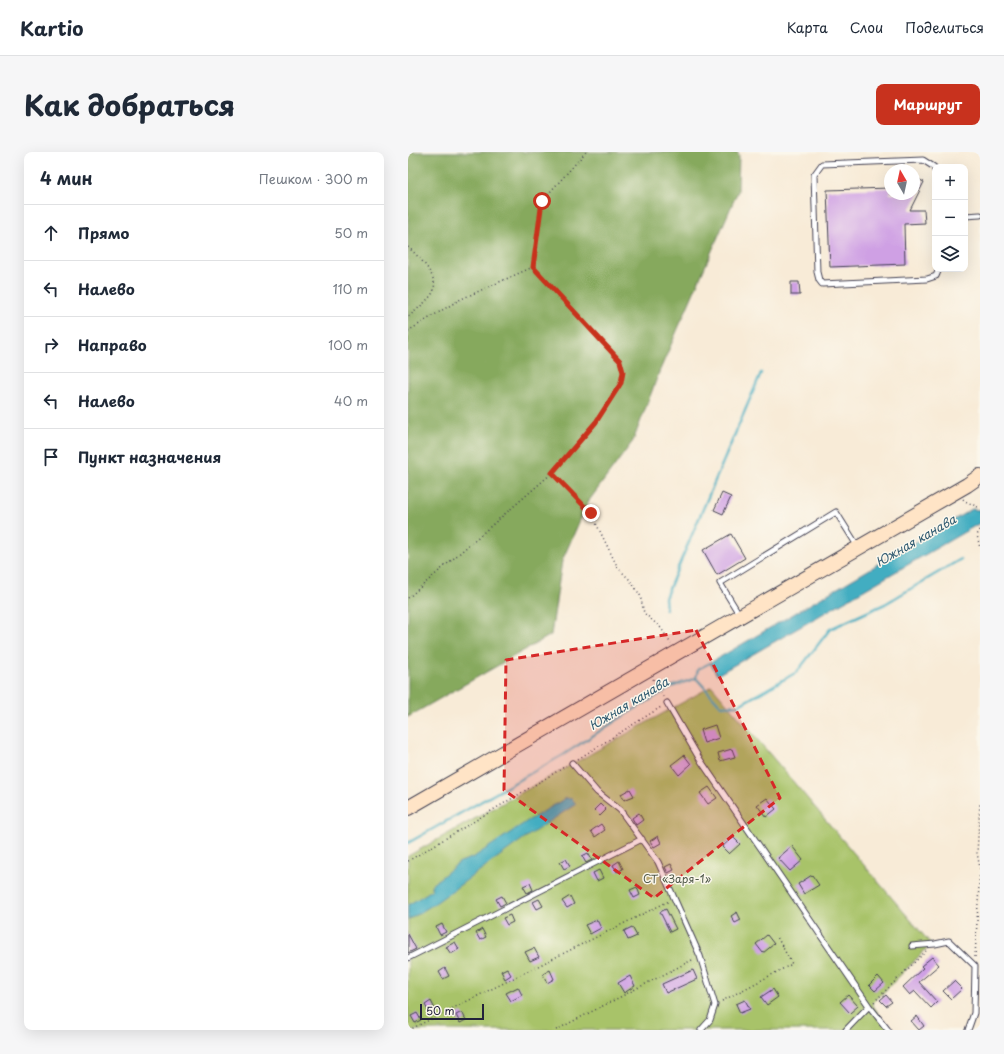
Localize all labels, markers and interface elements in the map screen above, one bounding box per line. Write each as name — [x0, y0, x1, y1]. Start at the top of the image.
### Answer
text: Kartio — [20, 14, 83, 42]
text: Карта — [787, 17, 828, 38]
text: Слои — [850, 17, 883, 38]
text: Поделиться — [905, 17, 984, 38]
text: Как добраться — [24, 83, 235, 126]
button: Маршрут — [876, 84, 980, 125]
north arrow — [884, 164, 920, 200]
map controls — [932, 164, 968, 272]
button: + — [932, 164, 968, 200]
text: 4 мин — [40, 165, 93, 191]
text: Пешком · 300 m — [259, 169, 368, 188]
route start — [533, 192, 551, 210]
button: − — [932, 200, 968, 236]
text: Прямо — [78, 221, 129, 244]
icon: ahead — [40, 222, 62, 244]
text: 50 m — [334, 223, 368, 242]
button: layers — [932, 236, 968, 272]
text: Налево — [78, 277, 135, 300]
icon: left — [40, 278, 62, 300]
text: 110 m — [333, 279, 368, 298]
text: Направо — [78, 333, 147, 356]
icon: right — [40, 334, 62, 356]
text: 100 m — [328, 335, 368, 354]
text: Налево — [78, 389, 135, 412]
icon: left — [40, 390, 62, 412]
text: 40 m — [334, 391, 368, 410]
text: Пункт назначения — [78, 445, 221, 468]
icon: arrive — [40, 446, 62, 468]
route end — [582, 504, 600, 522]
water label: Южная канава — [872, 510, 959, 570]
water label: Южная канава — [585, 672, 672, 734]
park label: СТ «Заря-1» — [643, 870, 711, 887]
scale bar — [420, 1002, 484, 1021]
text: 50 m — [426, 1002, 455, 1019]

